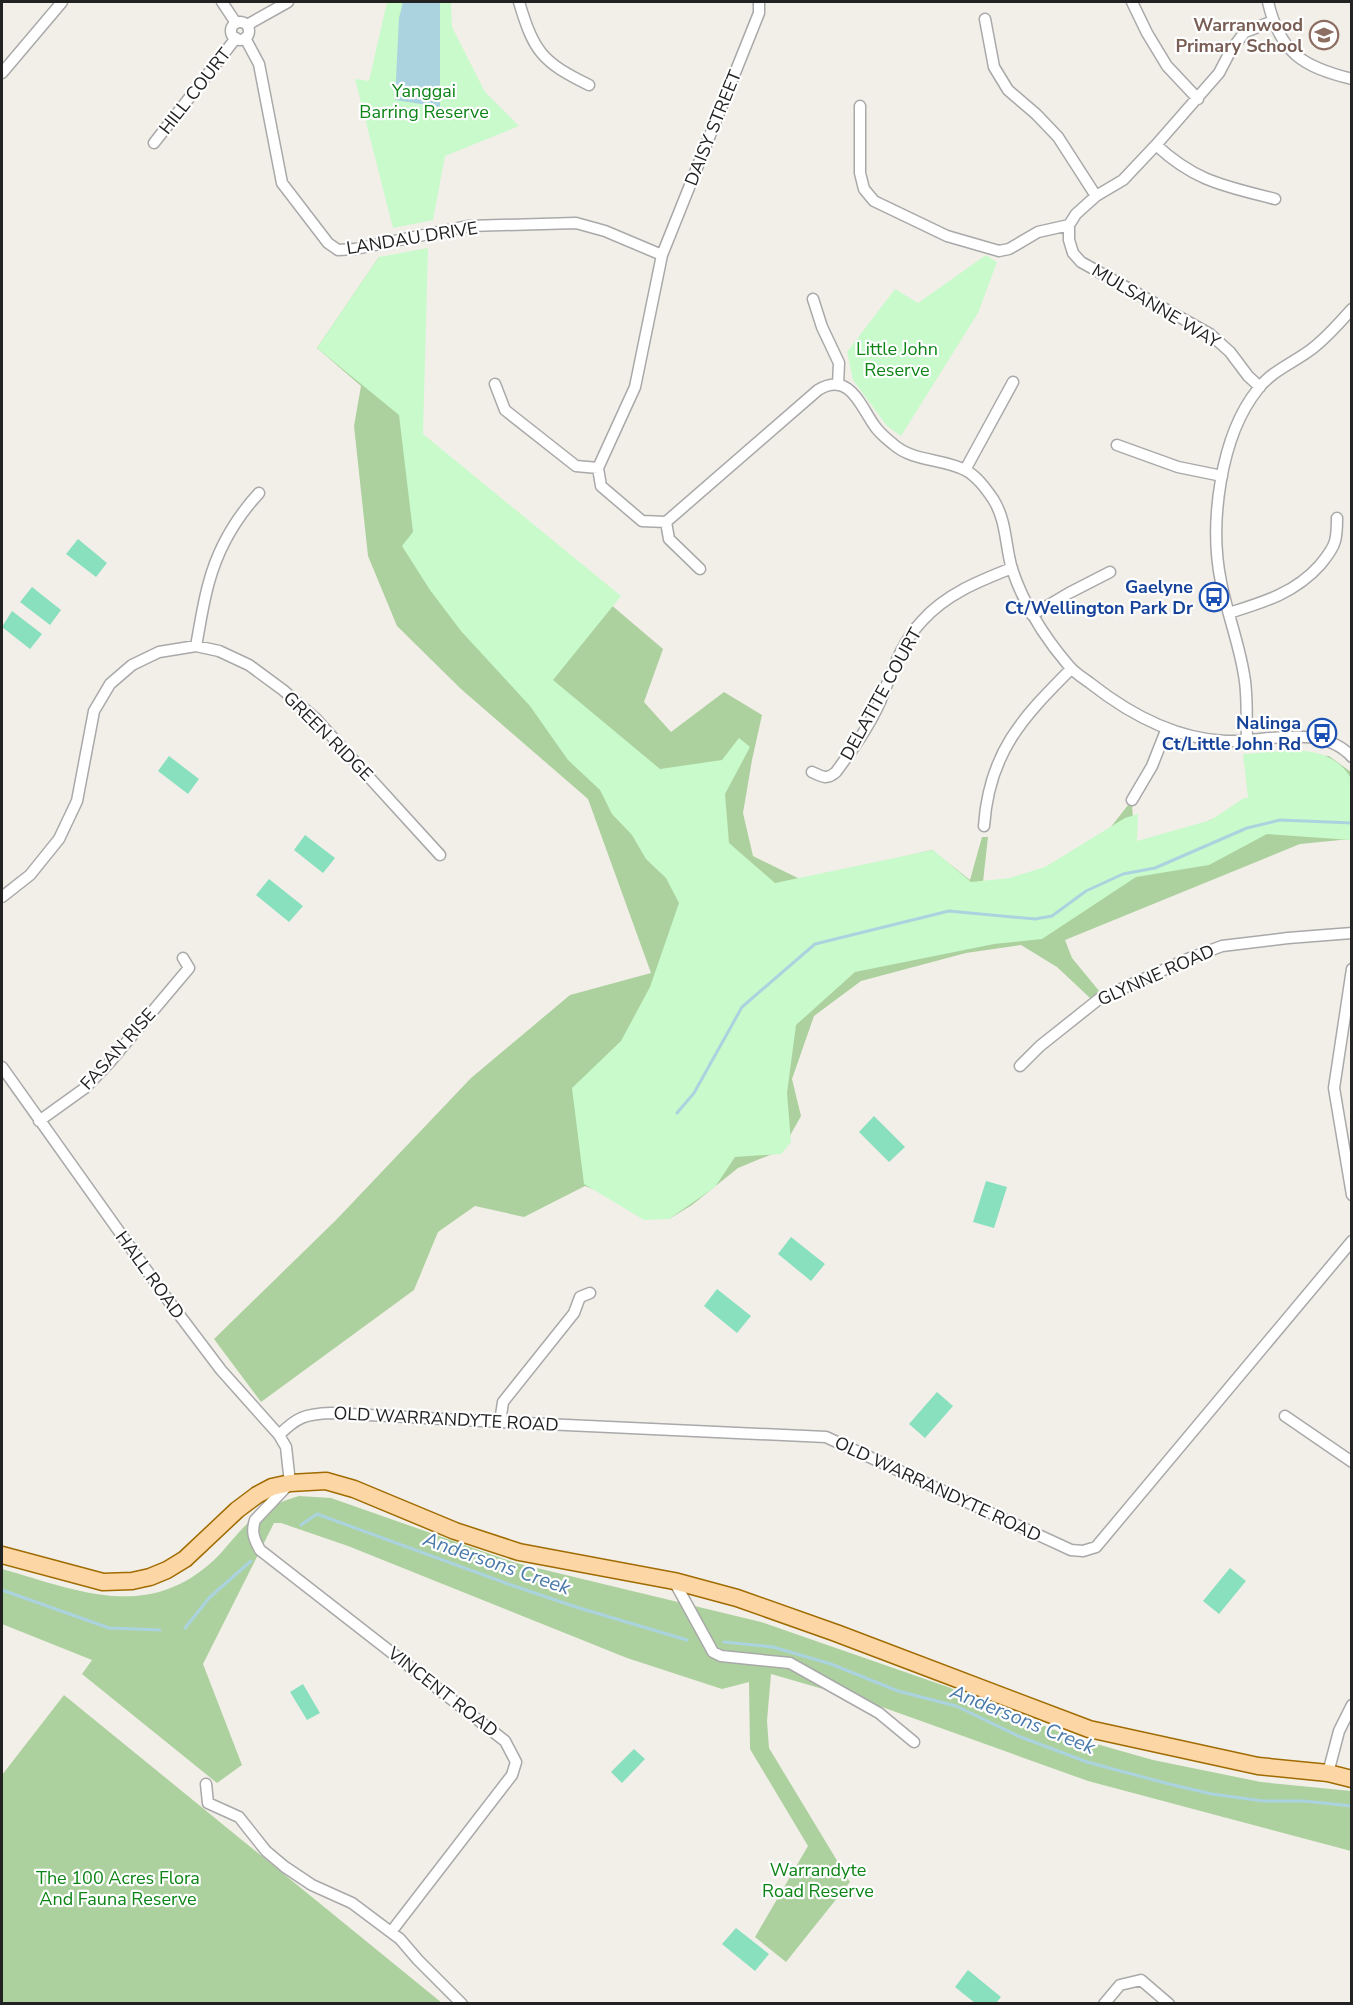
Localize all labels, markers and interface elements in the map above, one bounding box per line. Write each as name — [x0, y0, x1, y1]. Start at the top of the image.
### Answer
place label: Warranwood Primary School — [1175, 13, 1303, 58]
school or university icon: Warranwood Primary School — [1308, 19, 1340, 51]
street label: HILL COURT — [154, 43, 236, 139]
street label: DAISY STREET — [679, 67, 747, 189]
park label: Yanggai Barring Reserve — [359, 79, 489, 124]
street label: LANDAU DRIVE — [345, 216, 479, 260]
street label: MULSANNE WAY — [1088, 258, 1225, 354]
park label: Little John Reserve — [856, 337, 938, 382]
place label: Gaelyne Ct/Wellington Park Dr — [1005, 575, 1193, 620]
bus stop icon: Gaelyne Ct/Wellington Park Dr — [1198, 581, 1230, 613]
street label: DELATITE COURT — [835, 624, 927, 764]
street label: GREEN RIDGE — [278, 686, 378, 786]
place label: Nalinga Ct/Little John Rd — [1162, 711, 1301, 756]
bus stop icon: Nalinga Ct/Little John Rd — [1306, 717, 1338, 749]
street label: GLYNNE ROAD — [1094, 939, 1218, 1011]
street label: FASAN RISE — [75, 1003, 161, 1095]
street label: HALL ROAD — [110, 1226, 190, 1324]
street label: OLD WARRANDYTE ROAD — [333, 1401, 559, 1437]
street label: OLD WARRANDYTE ROAD — [831, 1430, 1045, 1548]
water label: Andersons Creek — [419, 1525, 575, 1602]
street label: VINCENT ROAD — [382, 1641, 503, 1743]
water label: Andersons Creek — [945, 1678, 1100, 1761]
park label: Warrandyte Road Reserve — [762, 1858, 874, 1903]
park label: The 100 Acres Flora And Fauna Reserve — [36, 1866, 200, 1911]

